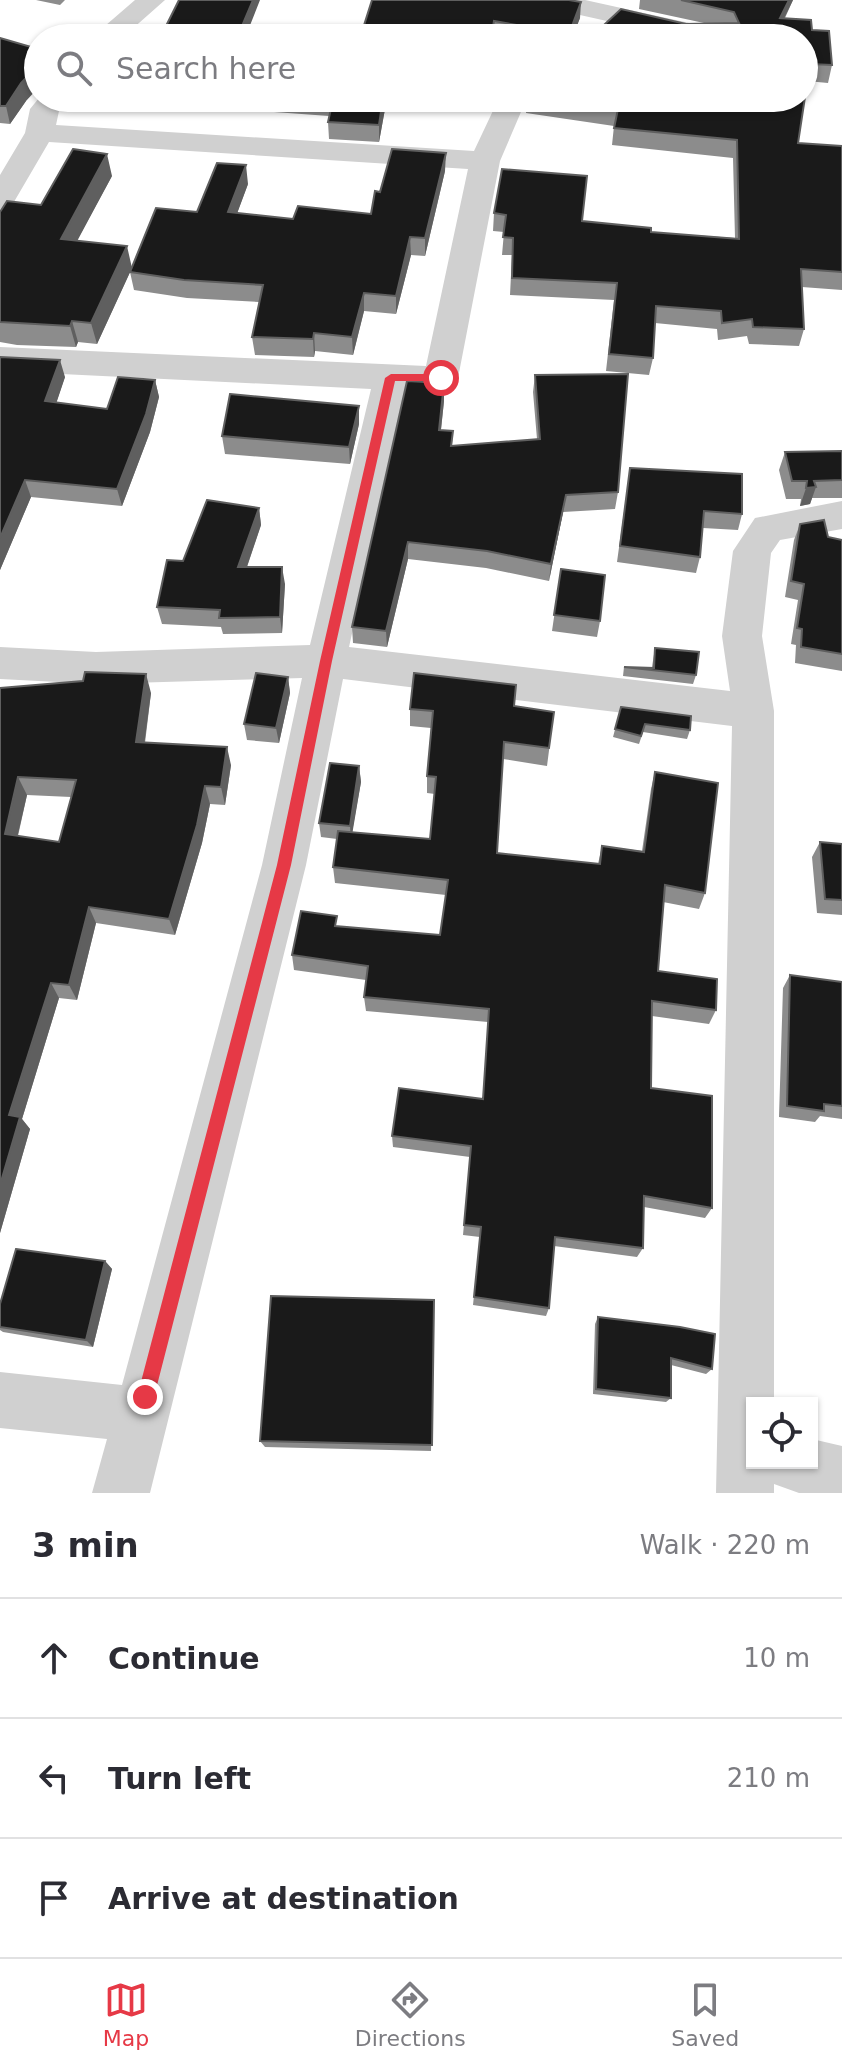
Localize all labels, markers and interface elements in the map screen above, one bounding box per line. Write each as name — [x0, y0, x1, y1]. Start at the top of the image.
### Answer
search box — [24, 24, 818, 112]
icon: search — [52, 46, 96, 90]
text: Search here — [116, 51, 296, 86]
route start — [423, 360, 459, 396]
route end — [127, 1379, 163, 1415]
map controls — [746, 1397, 818, 1469]
button: locate — [746, 1397, 818, 1469]
text: 3 min — [32, 1525, 139, 1565]
text: Walk · 220 m — [640, 1530, 810, 1560]
icon: ahead — [32, 1636, 76, 1680]
text: Continue — [108, 1641, 260, 1676]
text: 10 m — [743, 1643, 810, 1673]
icon: left — [32, 1756, 76, 1800]
text: Turn left — [108, 1761, 251, 1796]
text: 210 m — [727, 1763, 810, 1793]
icon: arrive — [32, 1876, 76, 1920]
text: Arrive at destination — [108, 1881, 459, 1916]
tab: Map — [103, 1978, 149, 2051]
tab: Directions — [355, 1978, 466, 2051]
tab: Saved — [671, 1978, 739, 2051]

